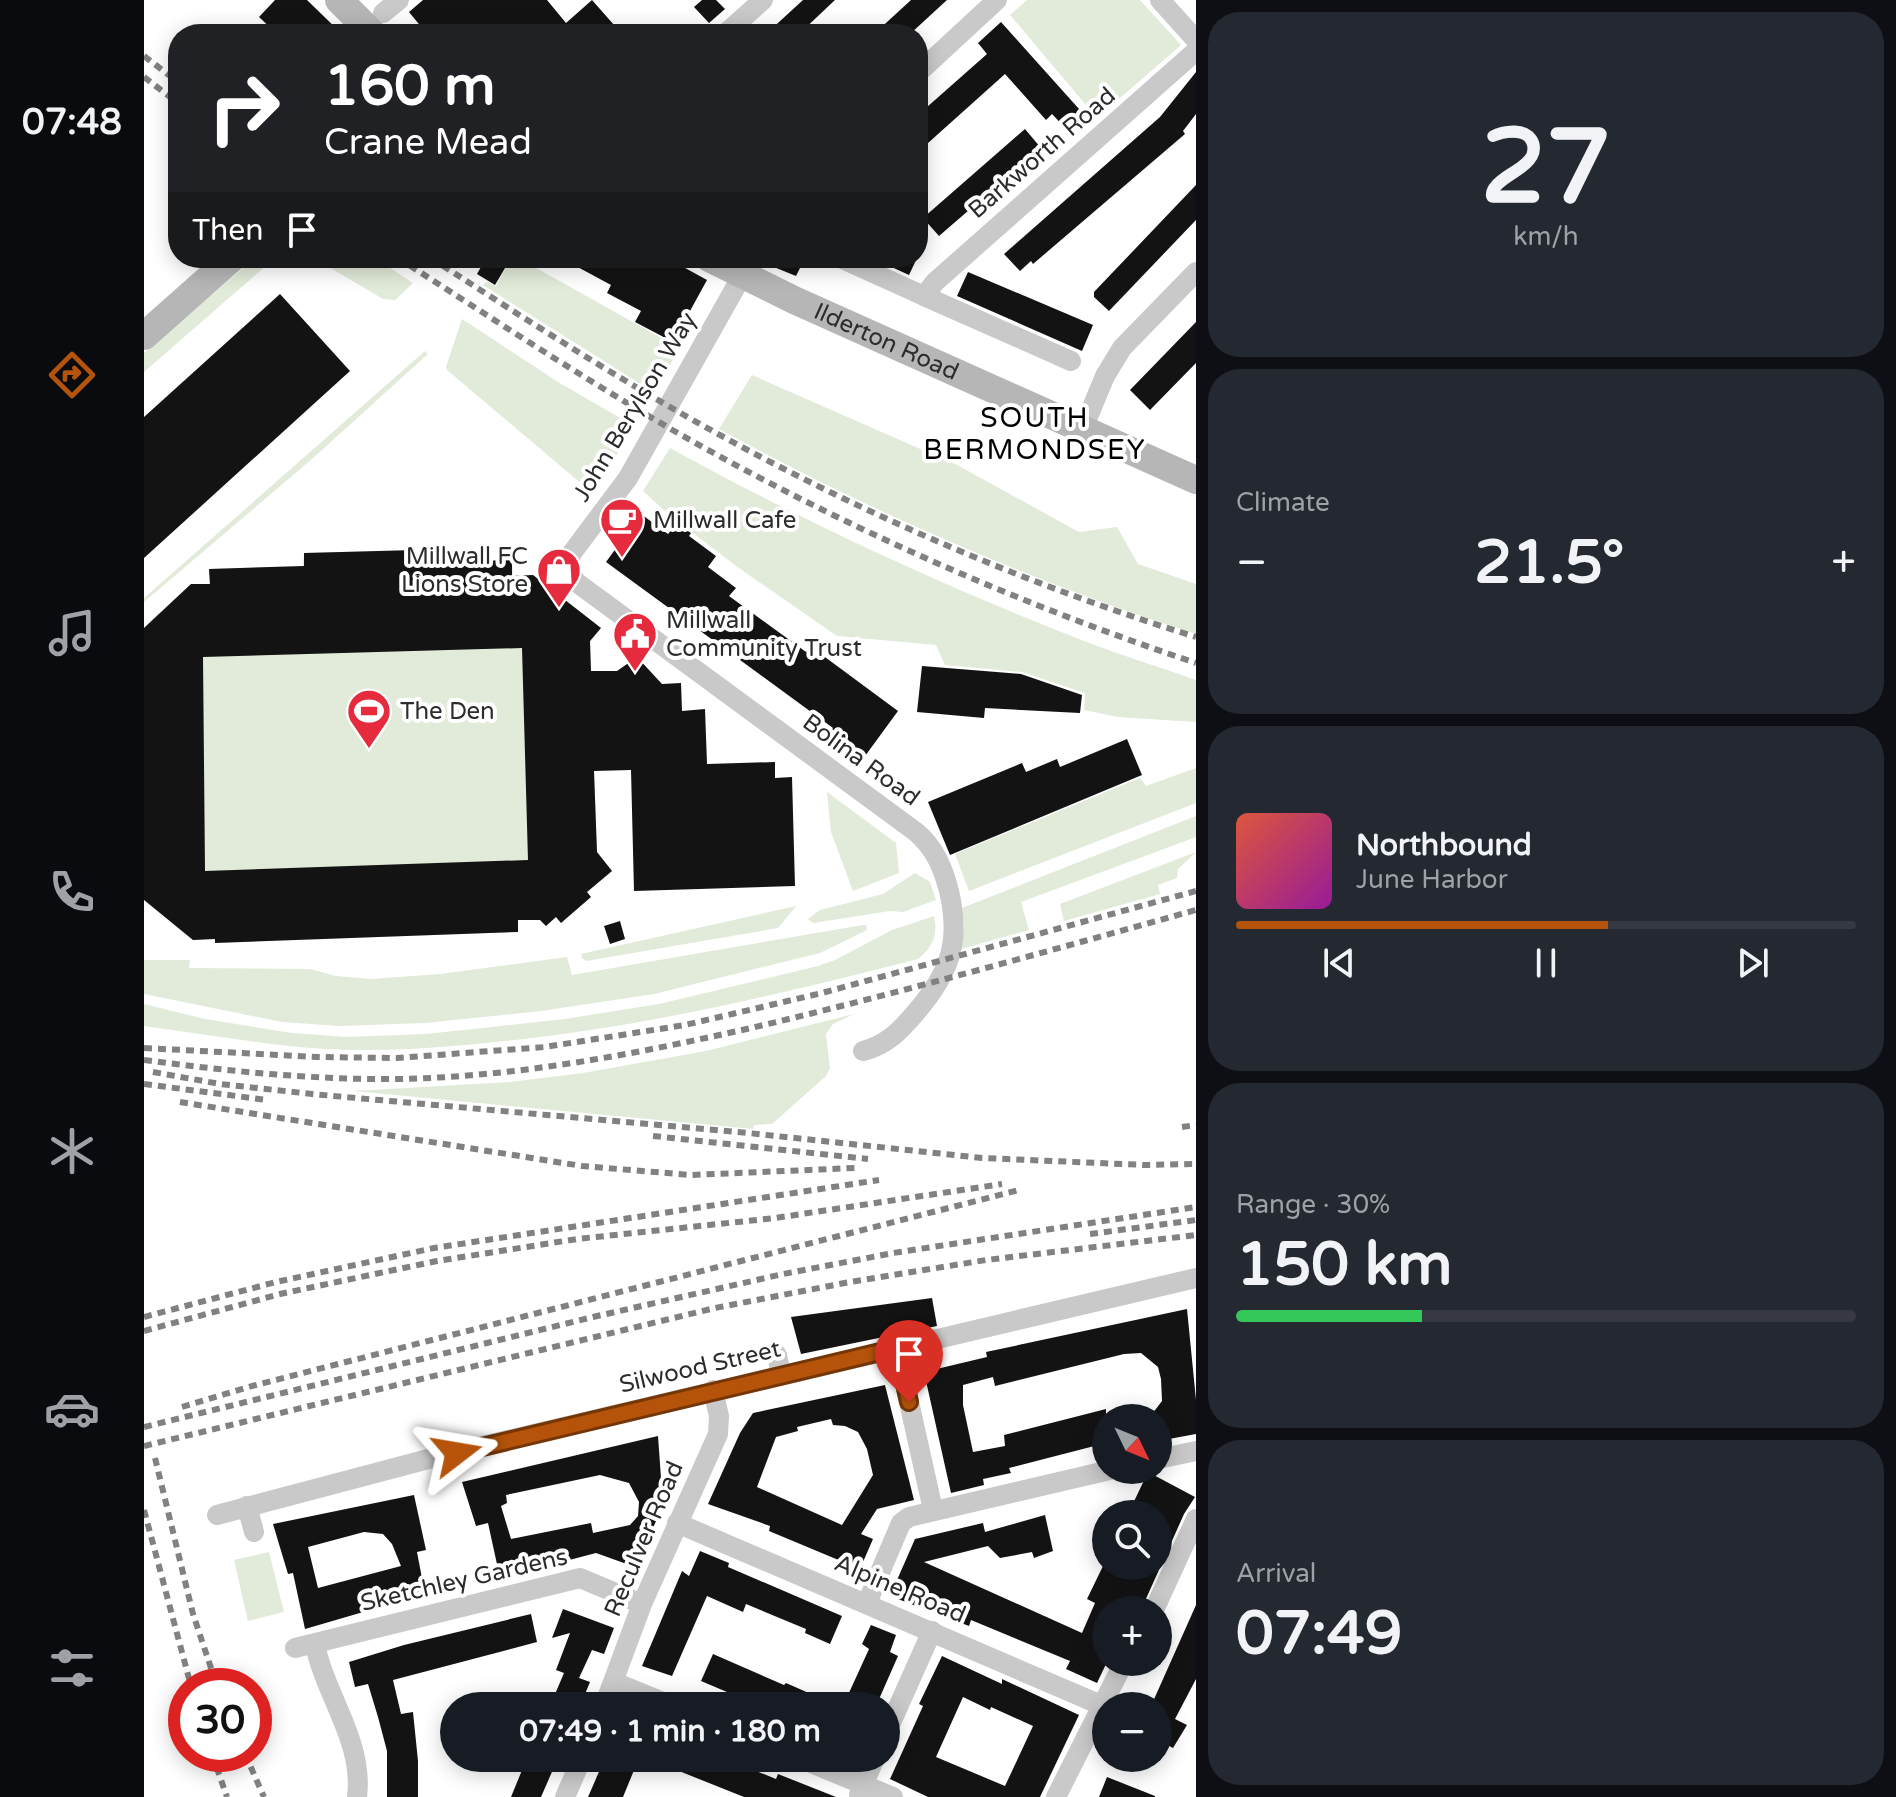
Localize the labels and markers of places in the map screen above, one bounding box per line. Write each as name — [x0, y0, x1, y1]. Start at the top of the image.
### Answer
cafe icon: Millwall Cafe — [598, 496, 646, 559]
place label: Millwall Cafe — [653, 506, 796, 535]
place label: Millwall FC Lions Store — [401, 542, 528, 599]
shop icon: Millwall FC Lions Store — [535, 546, 583, 609]
place label: Millwall Community Trust — [666, 606, 862, 663]
public building icon: Millwall Community Trust — [611, 610, 659, 673]
sports icon: The Den — [345, 687, 393, 750]
place label: The Den — [400, 697, 495, 726]
pin — [875, 1320, 943, 1402]

